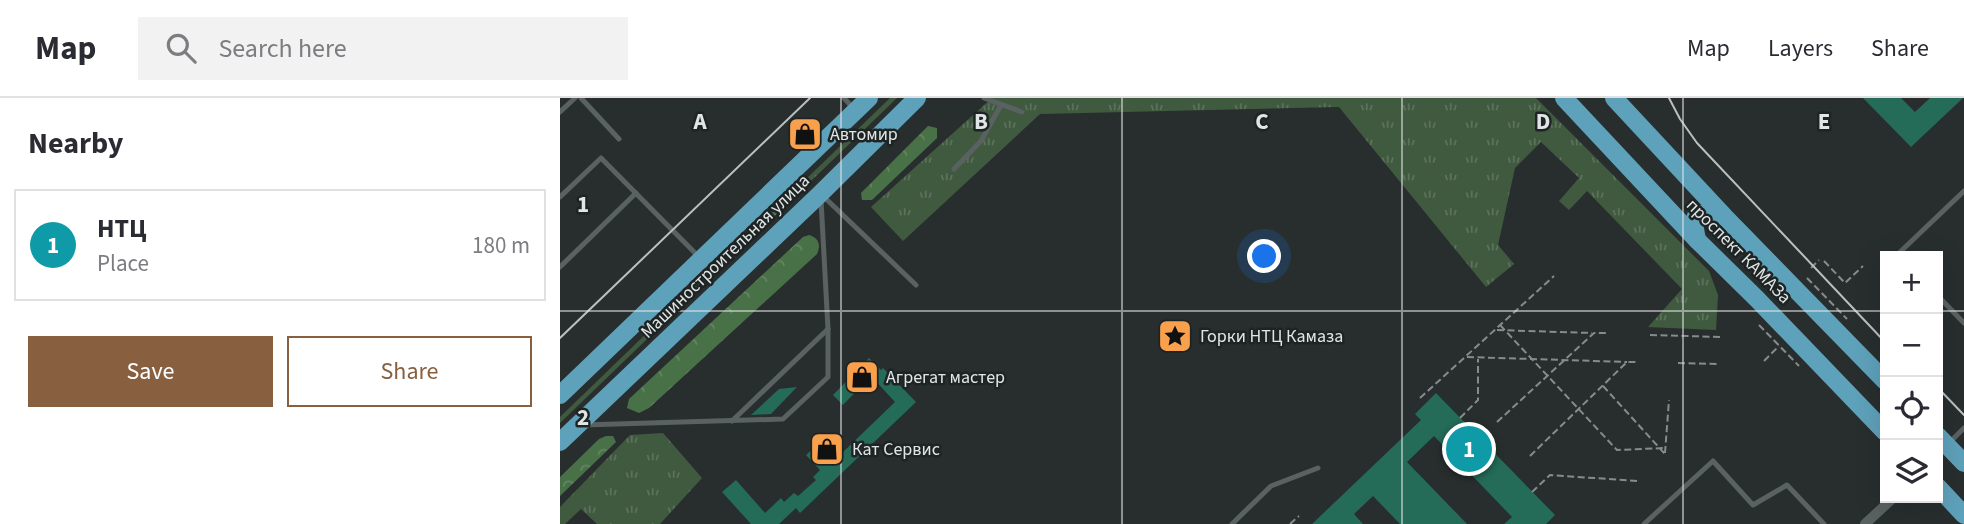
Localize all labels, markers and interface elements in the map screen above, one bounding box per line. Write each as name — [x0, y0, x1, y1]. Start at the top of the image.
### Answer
search box — [138, 17, 628, 80]
text: Map — [35, 25, 96, 72]
icon: search — [162, 29, 200, 67]
text: Search here — [218, 30, 347, 67]
text: Map — [1687, 31, 1730, 66]
text: Layers — [1768, 31, 1833, 66]
text: Share — [1871, 31, 1929, 66]
text: A — [692, 105, 707, 138]
text: B — [974, 105, 988, 138]
text: C — [1255, 105, 1269, 138]
text: D — [1536, 105, 1550, 138]
text: E — [1818, 105, 1830, 138]
shop icon: Автомир — [786, 115, 824, 153]
text: Nearby — [28, 122, 123, 165]
place label: Автомир — [830, 122, 898, 147]
street label: Машиностроительная улица — [635, 169, 816, 344]
text: 1 — [577, 188, 589, 221]
street label: проспект КАМАЗа — [1681, 193, 1797, 309]
text: НТЦ — [97, 210, 146, 247]
text: 1 — [47, 229, 59, 262]
text: 180 m — [472, 229, 530, 262]
your location — [1247, 239, 1281, 273]
text: Place — [97, 247, 149, 280]
map controls — [1880, 251, 1943, 503]
button: + — [1880, 251, 1943, 314]
button: − — [1880, 314, 1943, 377]
place icon: Горки НТЦ Камаза — [1156, 317, 1194, 355]
place label: Горки НТЦ Камаза — [1200, 324, 1343, 349]
button: Save — [28, 336, 273, 407]
button: Share — [287, 336, 532, 407]
shop icon: Агрегат мастер — [843, 358, 881, 396]
place label: Агрегат мастер — [886, 365, 1005, 390]
button: locate — [1880, 377, 1943, 440]
text: 2 — [577, 401, 589, 434]
pin: 1 — [1446, 423, 1492, 475]
shop icon: Кат Сервис — [808, 430, 846, 468]
place label: Кат Сервис — [852, 437, 940, 462]
button: layers — [1880, 440, 1943, 503]

